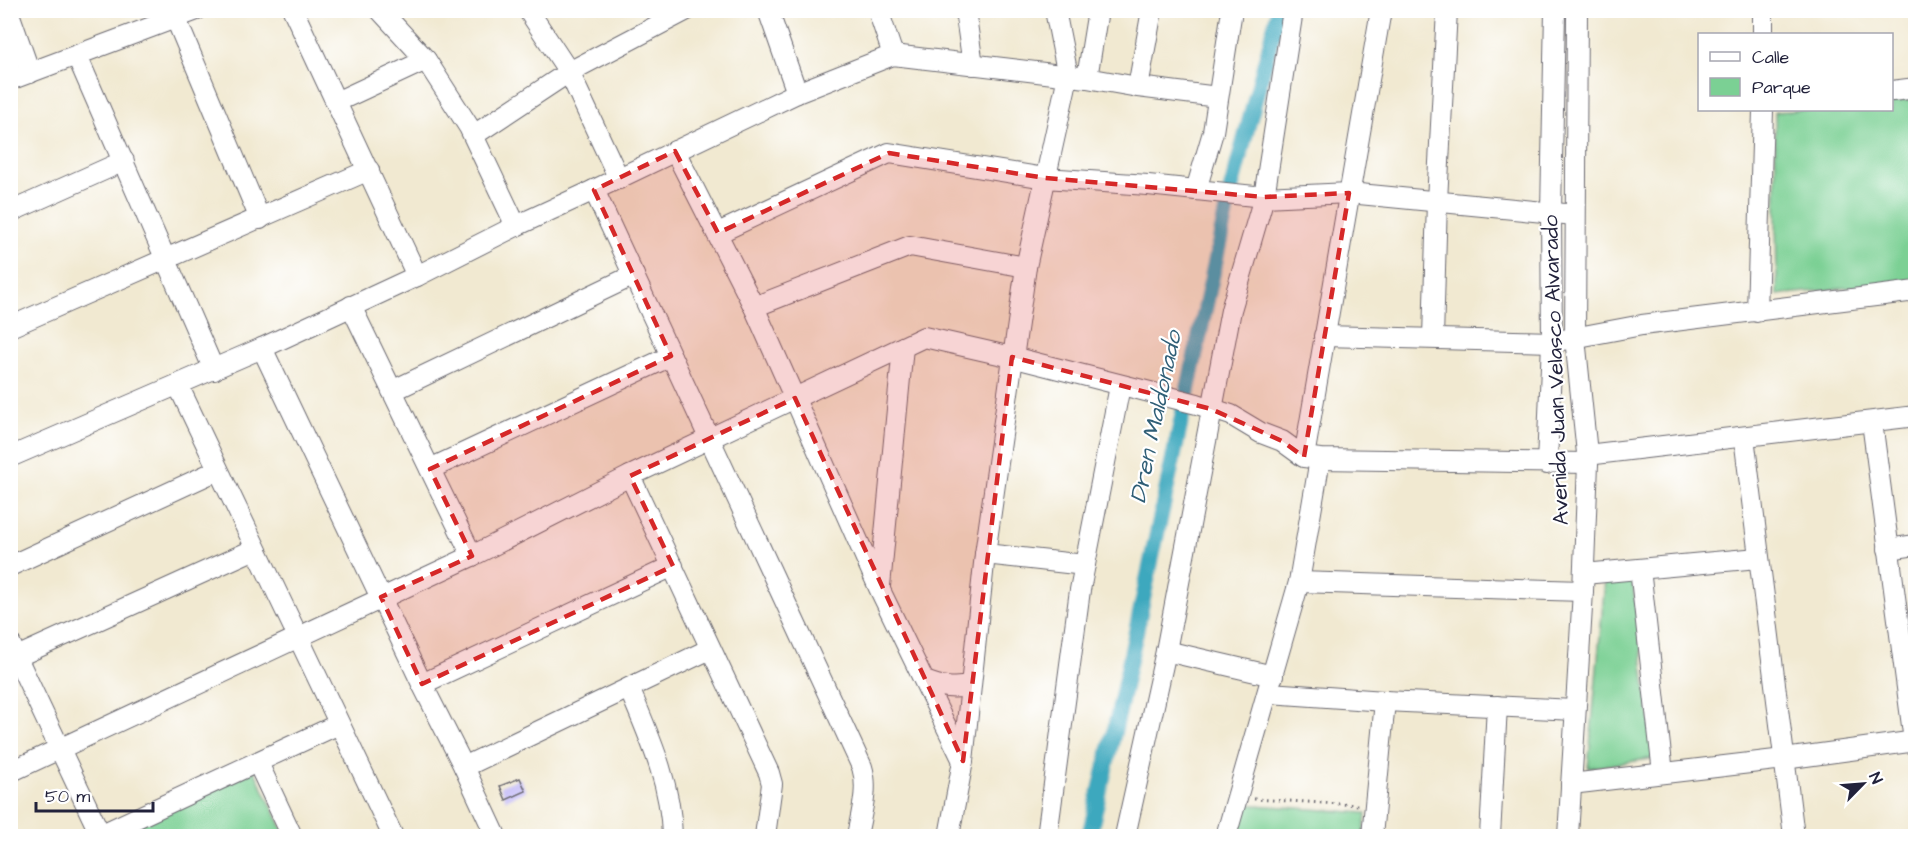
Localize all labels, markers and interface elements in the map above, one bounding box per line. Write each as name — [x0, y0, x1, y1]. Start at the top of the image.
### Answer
legend — [1698, 33, 1893, 111]
text: Calle — [1752, 45, 1790, 70]
text: Parque — [1752, 75, 1811, 100]
street label: Avenida Juan Velasco Alvarado — [1535, 214, 1577, 526]
water label: Dren Maldonado — [1121, 326, 1191, 506]
north arrow — [1833, 754, 1893, 814]
text: N — [1864, 769, 1888, 787]
scale bar — [36, 775, 153, 813]
text: 50 m — [45, 784, 90, 809]

